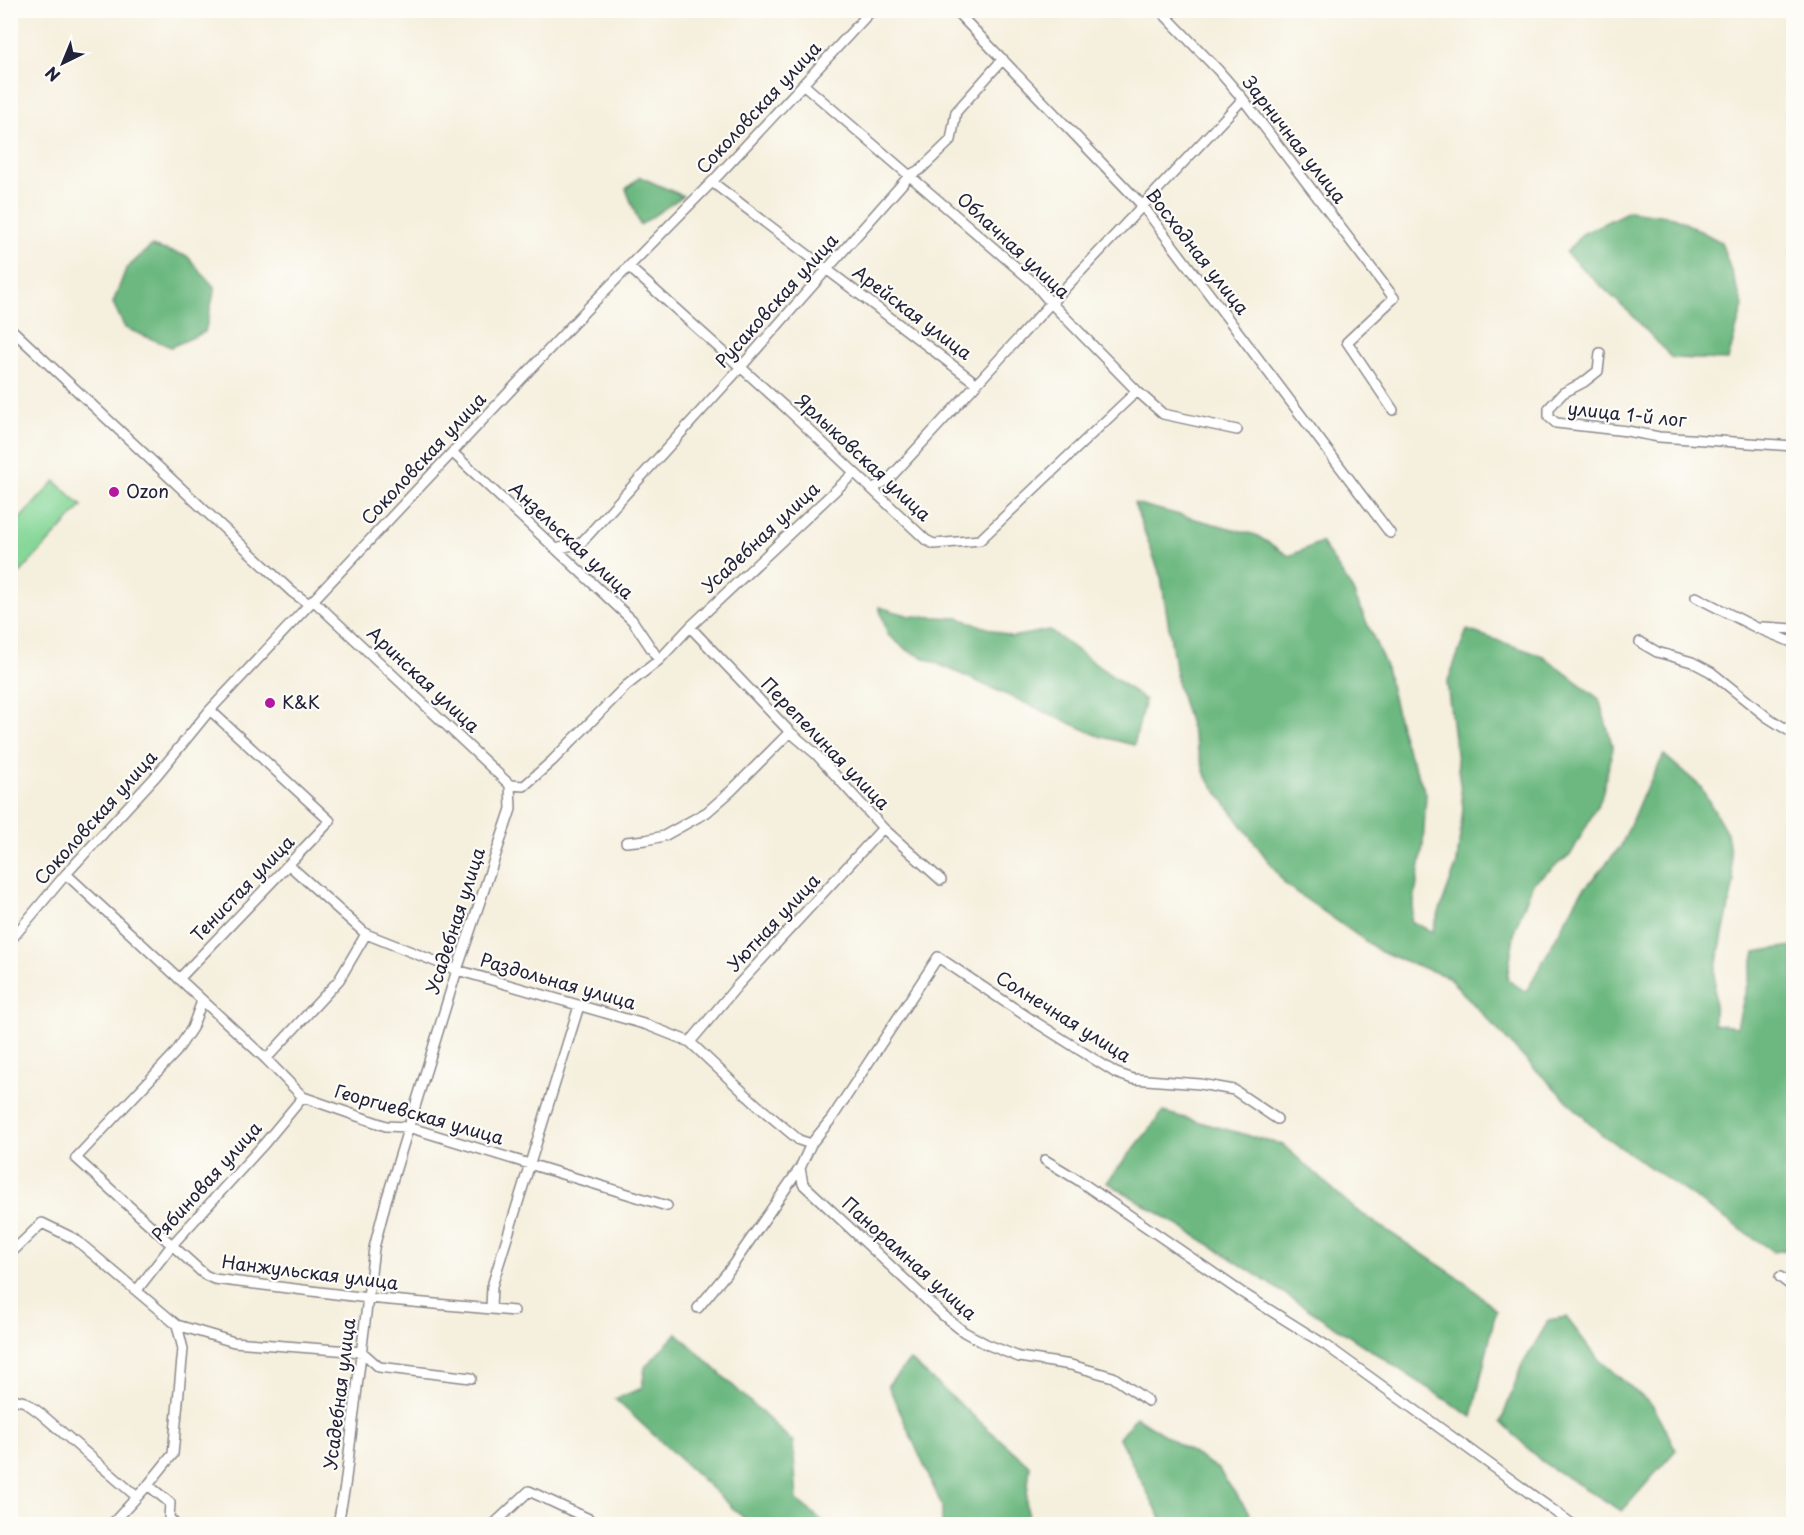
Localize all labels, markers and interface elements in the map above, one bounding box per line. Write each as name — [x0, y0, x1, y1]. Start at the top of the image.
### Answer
north arrow — [33, 33, 93, 93]
street label: Соколовская улица — [689, 34, 827, 179]
text: N — [39, 62, 65, 88]
street label: Зарничная улица — [1237, 70, 1354, 209]
street label: Восходная улица — [1140, 182, 1257, 321]
street label: Облачная улица — [952, 185, 1077, 305]
street label: Русаковская улица — [708, 226, 844, 373]
street label: Арейская улица — [848, 258, 979, 366]
street label: Соколовская улица — [354, 385, 492, 530]
street label: Ярлыковская улица — [790, 387, 938, 527]
street label: улица 1-й лог — [1566, 394, 1689, 433]
street label: Усадебная улица — [695, 474, 826, 599]
street label: Анзельская улица — [504, 475, 641, 605]
place label: Ozon — [126, 477, 169, 504]
marker: Ozon — [107, 485, 121, 499]
street label: Аринская улица — [362, 619, 487, 739]
street label: Перепелиная улица — [756, 671, 897, 816]
place label: K&K — [282, 688, 320, 715]
marker: K&K — [263, 696, 277, 710]
street label: Соколовская улица — [27, 743, 163, 890]
street label: Тенистая улица — [184, 828, 301, 947]
street label: Усадебная улица — [418, 843, 491, 997]
street label: Уютная улица — [720, 866, 826, 977]
street label: Раздольная улица — [477, 945, 640, 1016]
street label: Солнечная улица — [991, 963, 1137, 1069]
street label: Георгиевская улица — [332, 1076, 508, 1151]
street label: Рябиновая улица — [144, 1114, 268, 1247]
street label: Панорамная улица — [837, 1190, 984, 1326]
street label: Нанжульская улица — [220, 1247, 401, 1296]
street label: Усадебная улица — [316, 1316, 361, 1471]

